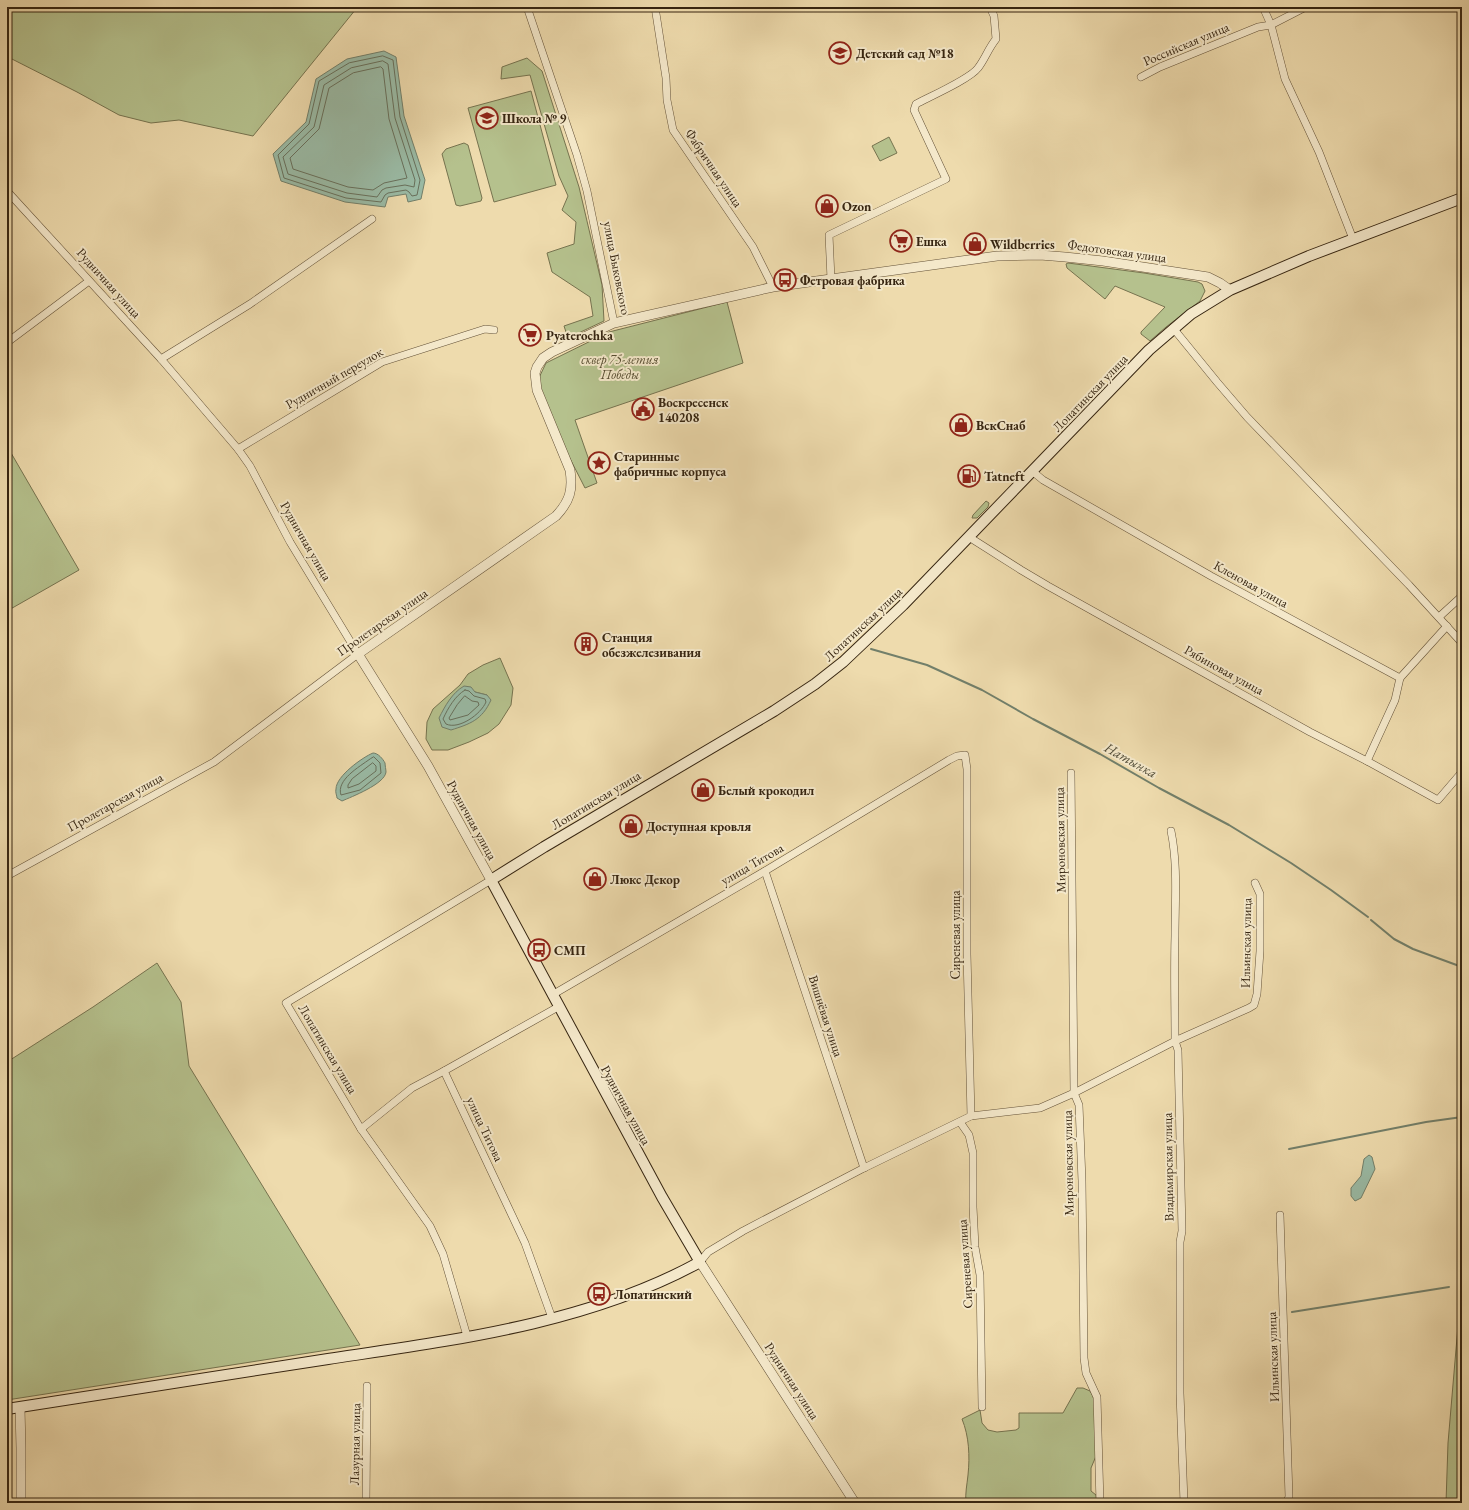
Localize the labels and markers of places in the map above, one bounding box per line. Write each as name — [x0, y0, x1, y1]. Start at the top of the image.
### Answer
school or university icon: Детский сад №18 — [827, 40, 853, 66]
place label: Детский сад №18 — [856, 45, 954, 62]
school or university icon: Школа № 9 — [474, 105, 500, 131]
place label: Школа № 9 — [502, 110, 567, 127]
shop icon: Ozon — [814, 193, 840, 219]
place label: Ozon — [842, 198, 872, 215]
supermarket icon: Ешка — [888, 228, 914, 254]
shop icon: Wildberries — [962, 231, 988, 257]
place label: Ешка — [916, 233, 947, 250]
place label: Wildberries — [990, 236, 1055, 253]
bus stop icon: Фетровая фабрика — [772, 267, 798, 293]
place label: Фетровая фабрика — [800, 272, 905, 289]
supermarket icon: Pyaterochka — [517, 322, 543, 348]
place label: Pyaterochka — [546, 327, 613, 344]
place label: Воскресенск 140208 — [658, 394, 729, 426]
public building icon: Воскресенск 140208 — [630, 396, 656, 422]
shop icon: ВскСнаб — [948, 412, 974, 438]
place label: ВскСнаб — [976, 417, 1026, 434]
place label: Старинные фабричные корпуса — [614, 448, 727, 480]
place icon: Старинные фабричные корпуса — [586, 450, 612, 476]
fuel station icon: Tatneft — [956, 463, 982, 489]
place label: Tatneft — [984, 468, 1025, 485]
place label: Станция обезжелезивания — [602, 629, 701, 661]
building icon: Станция обезжелезивания — [573, 631, 599, 657]
shop icon: Белый крокодил — [690, 777, 716, 803]
place label: Белый крокодил — [718, 782, 814, 799]
shop icon: Доступная кровля — [618, 813, 644, 839]
place label: Доступная кровля — [646, 818, 751, 835]
shop icon: Люкс Декор — [582, 866, 608, 892]
place label: Люкс Декор — [610, 871, 680, 888]
bus stop icon: СМП — [526, 937, 552, 963]
place label: СМП — [554, 942, 586, 959]
bus stop icon: Лопатинский — [586, 1281, 612, 1307]
place label: Лопатинский — [614, 1286, 692, 1303]

